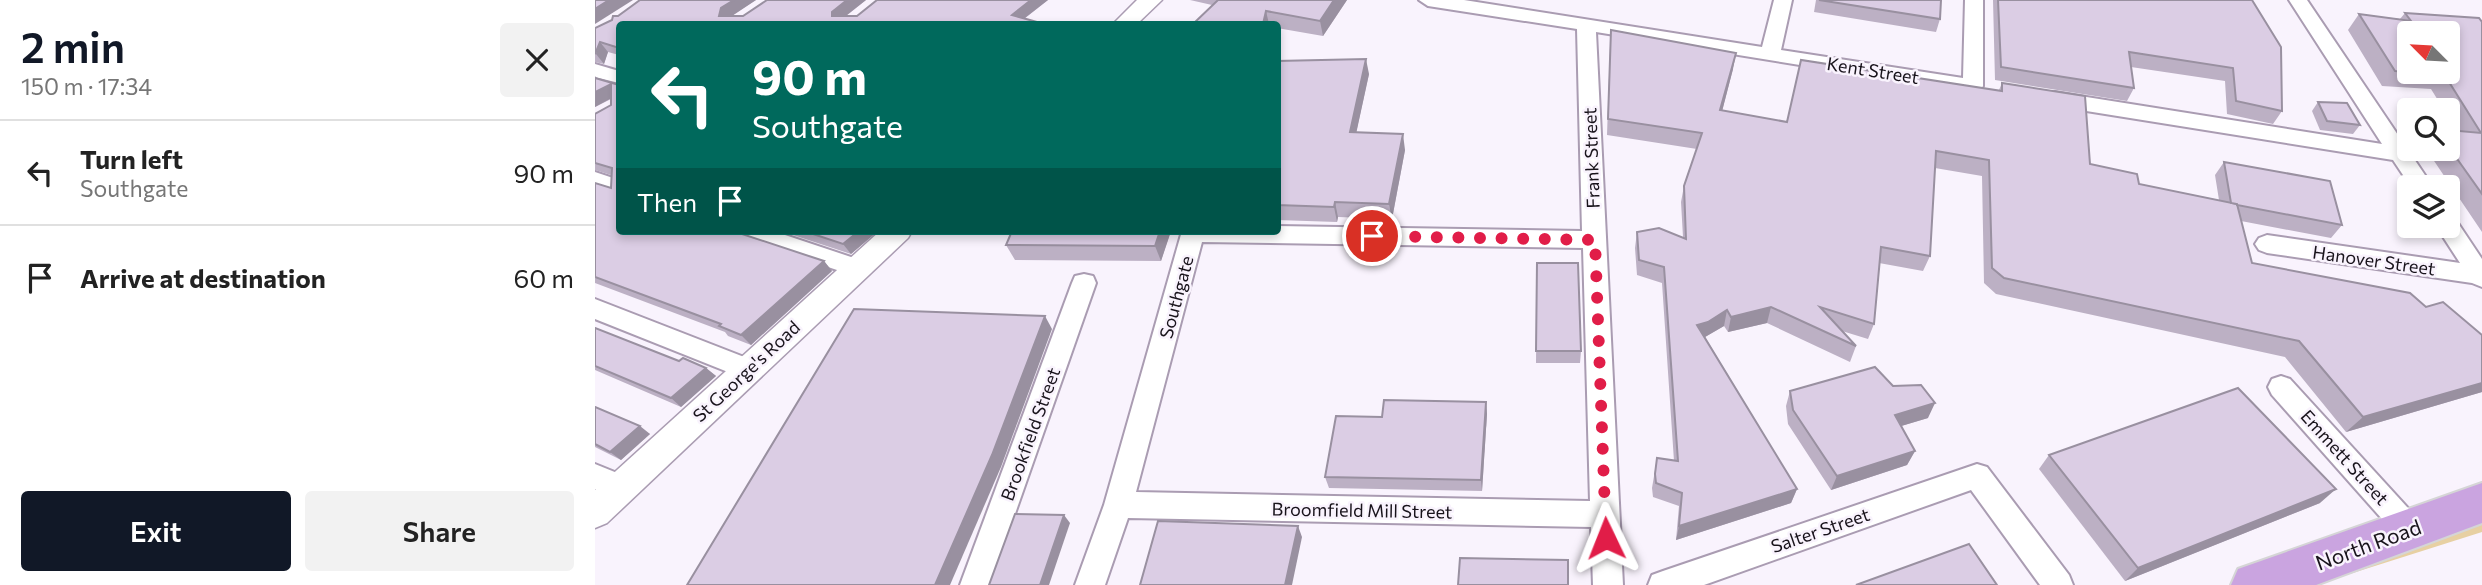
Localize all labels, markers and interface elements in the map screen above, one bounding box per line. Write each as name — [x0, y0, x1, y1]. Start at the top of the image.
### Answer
text: 2 min — [21, 20, 125, 72]
north arrow — [2397, 21, 2461, 84]
map controls — [2397, 21, 2460, 238]
button: close — [500, 23, 574, 97]
text: 90 m — [752, 45, 867, 105]
icon: left — [637, 49, 728, 140]
street label: Kent Street — [1825, 52, 1921, 88]
text: 150 m · 17:34 — [21, 72, 152, 100]
button: search — [2397, 98, 2460, 161]
text: Southgate — [752, 105, 903, 145]
street label: Frank Street — [1578, 107, 1604, 209]
text: Turn left — [80, 143, 183, 174]
icon: left — [21, 154, 59, 192]
text: 90 m — [514, 157, 574, 188]
text: Southgate — [80, 174, 188, 202]
button: layers — [2397, 175, 2460, 238]
icon: arrive — [711, 182, 749, 220]
text: Then — [637, 186, 697, 217]
pin — [1342, 206, 1402, 266]
icon: arrive — [1353, 217, 1391, 255]
street label: Hanover Street — [2311, 241, 2437, 279]
street label: Southgate — [1154, 253, 1198, 341]
icon: arrive — [21, 259, 59, 297]
text: Arrive at destination — [80, 262, 326, 293]
text: 60 m — [514, 262, 574, 293]
street label: St George's Road — [688, 316, 804, 426]
street label: Brookfield Street — [996, 364, 1064, 504]
street label: Emmett Street — [2296, 405, 2394, 509]
button: Exit — [21, 491, 291, 571]
button: Share — [305, 491, 574, 571]
street label: Broomfield Mill Street — [1271, 497, 1453, 523]
position arrow — [1569, 501, 1643, 575]
street label: Salter Street — [1768, 503, 1872, 557]
street label: North Road — [2312, 513, 2424, 575]

